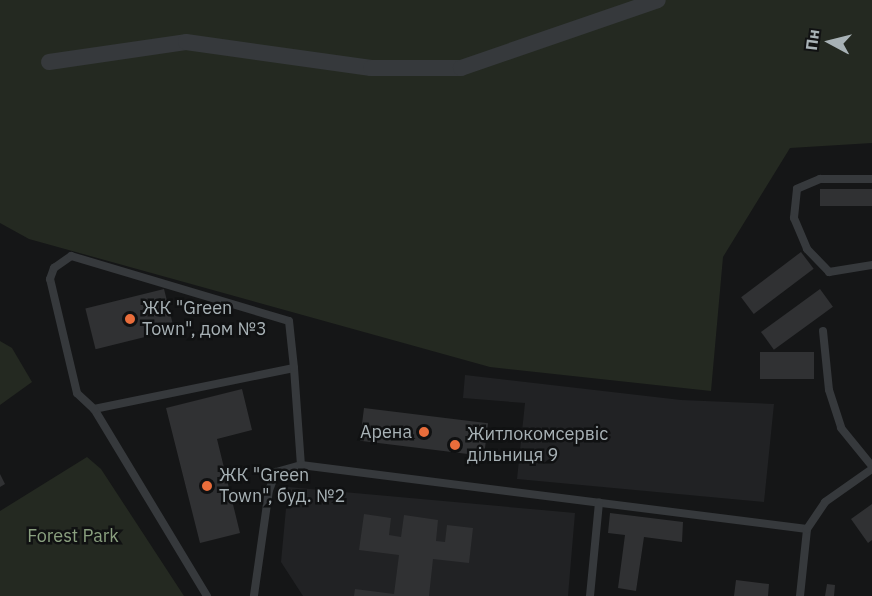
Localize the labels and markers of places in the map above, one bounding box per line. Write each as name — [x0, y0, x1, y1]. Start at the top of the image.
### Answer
place label: ЖК "Green Town", дом №3 — [142, 298, 267, 340]
marker: ЖК "Green Town", дом №3 — [123, 312, 137, 326]
place label: Арена — [360, 421, 412, 443]
place label: Житлокомсервіс дільниця 9 — [467, 424, 608, 466]
marker: Арена — [417, 425, 431, 439]
marker: Житлокомсервіс дільниця 9 — [448, 438, 462, 452]
place label: ЖК "Green Town", буд. №2 — [219, 465, 345, 508]
marker: ЖК "Green Town", буд. №2 — [200, 479, 214, 493]

